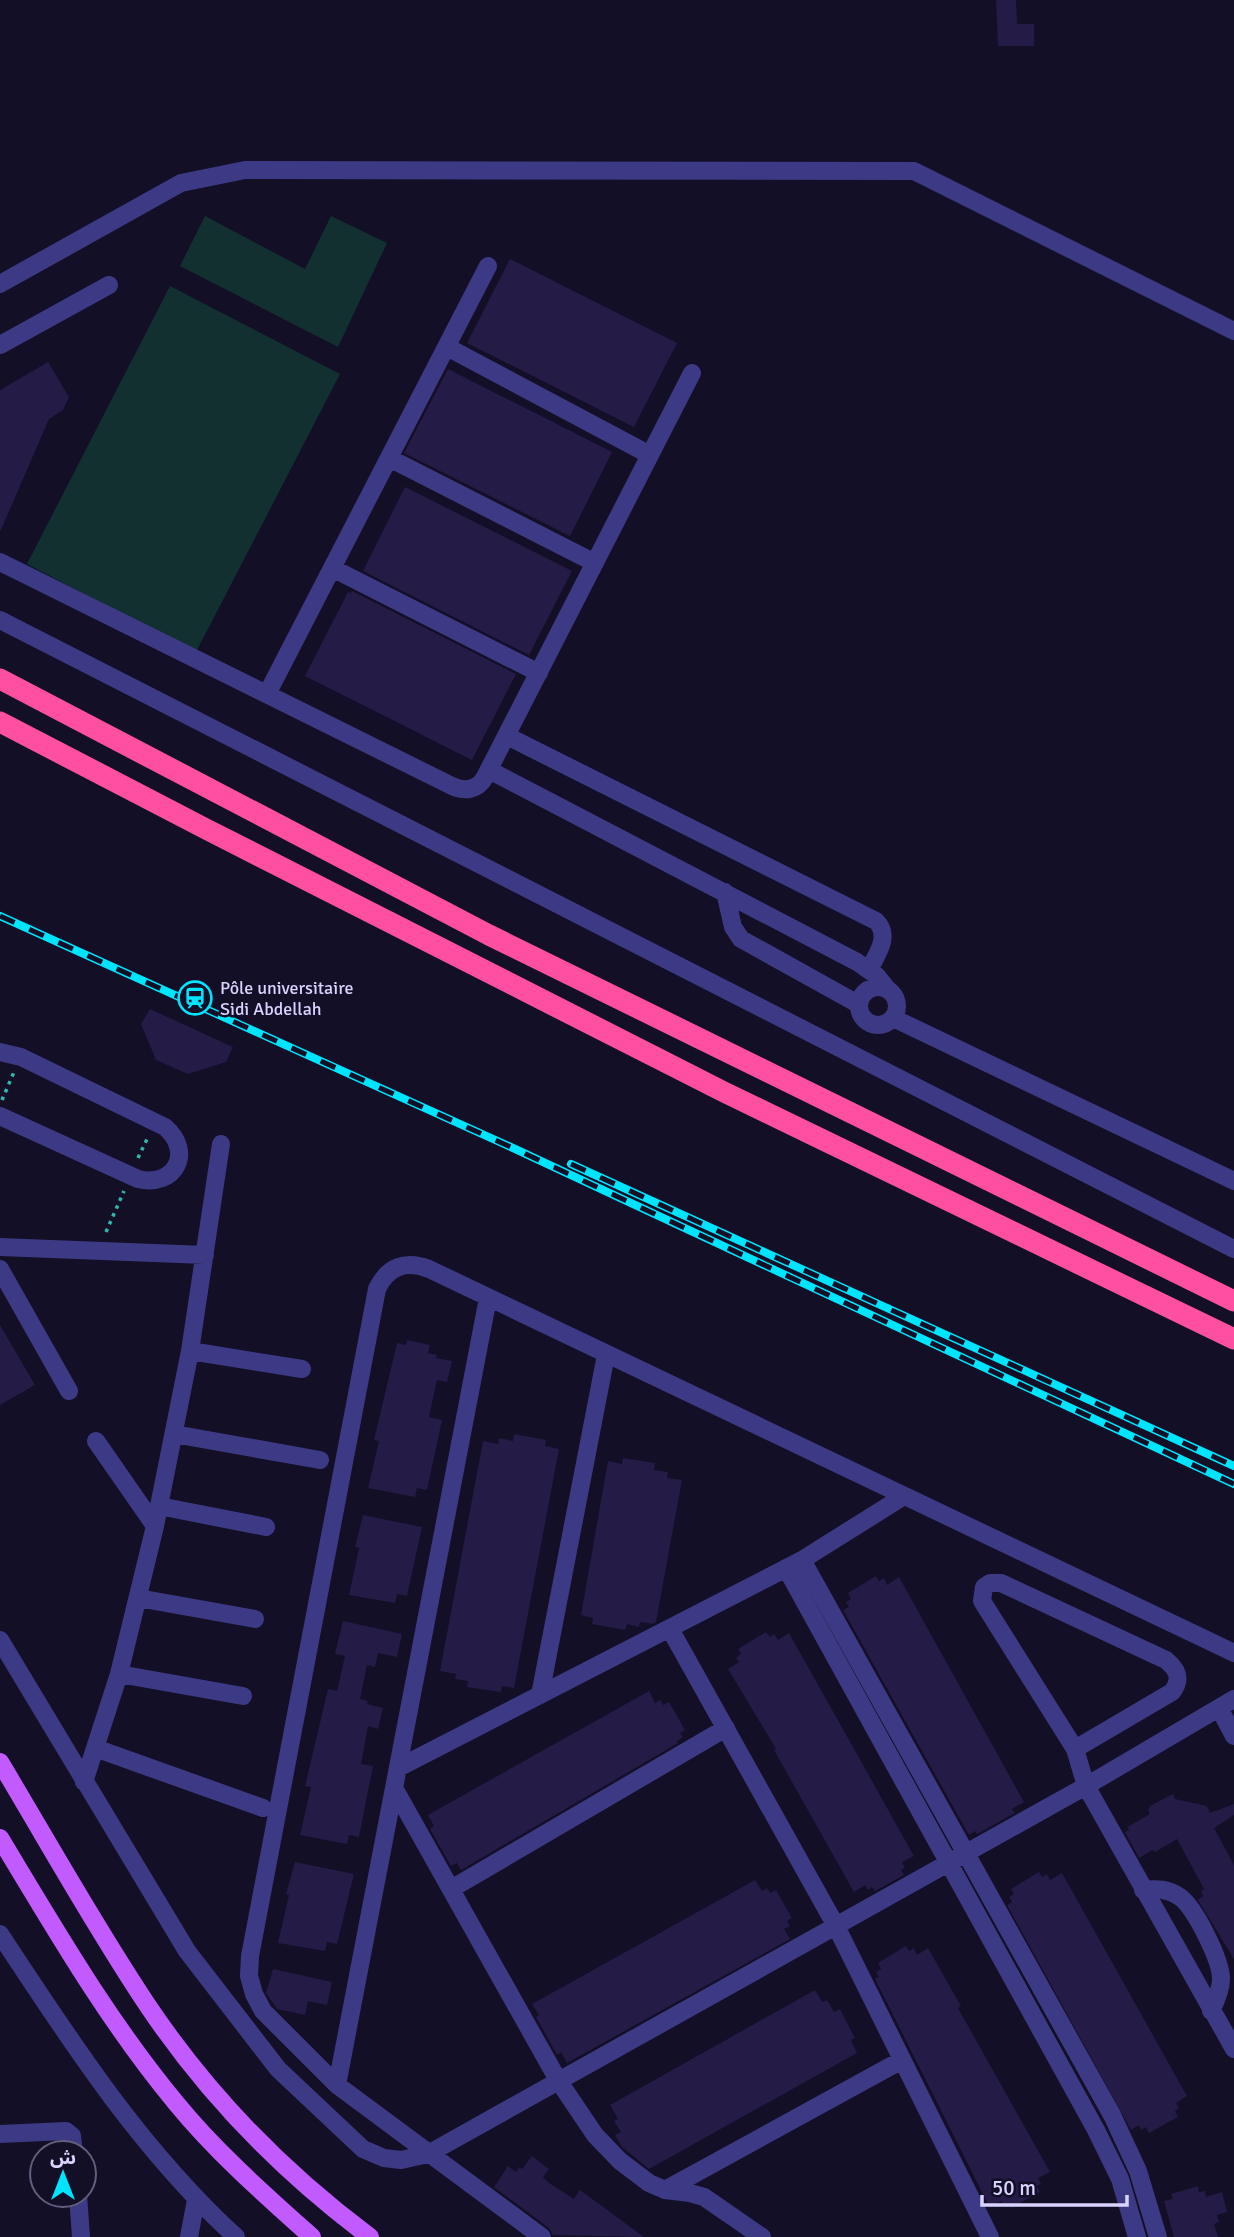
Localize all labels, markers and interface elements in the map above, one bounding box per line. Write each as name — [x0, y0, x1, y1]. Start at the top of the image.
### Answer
place label: Pôle universitaire Sidi Abdellah — [220, 977, 353, 1020]
station icon: Pôle universitaire Sidi Abdellah — [176, 979, 214, 1017]
north arrow — [28, 2139, 98, 2209]
text: ش — [50, 2146, 76, 2170]
scale bar — [982, 2164, 1127, 2208]
text: 50 m — [992, 2175, 1036, 2201]

